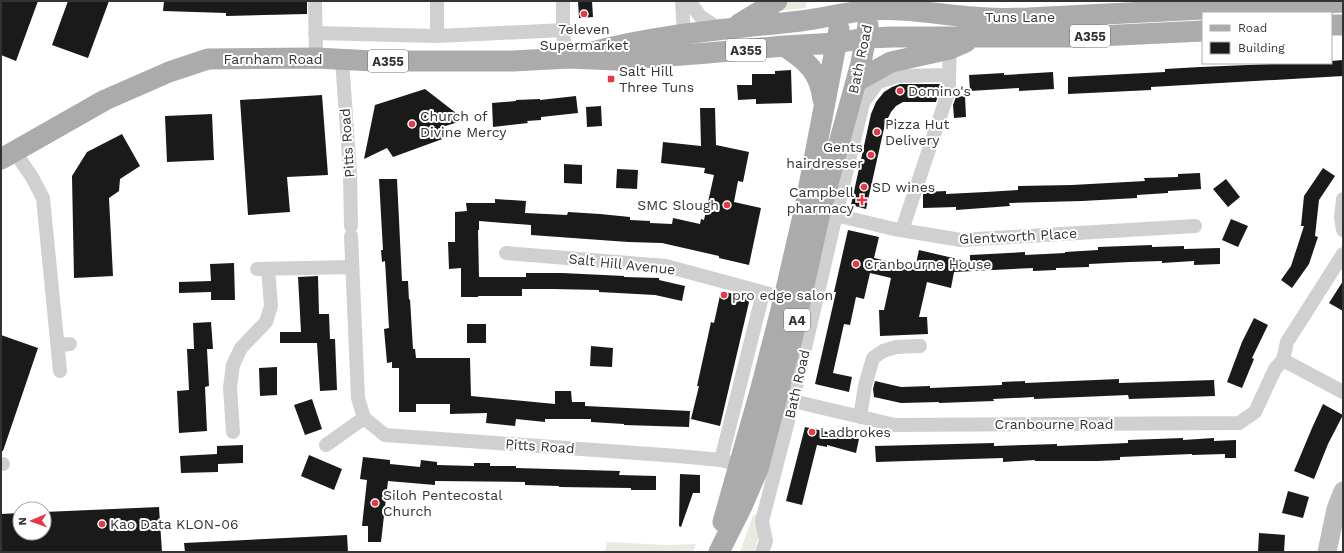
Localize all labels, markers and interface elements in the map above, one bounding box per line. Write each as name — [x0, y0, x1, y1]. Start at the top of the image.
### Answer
marker: 7eleven Supermarket — [579, 9, 589, 19]
street label: Tuns Lane — [985, 9, 1055, 25]
legend — [1202, 12, 1332, 64]
place label: 7eleven Supermarket — [540, 21, 628, 53]
text: Road — [1238, 21, 1267, 35]
street label: Bath Road — [845, 23, 875, 95]
road number: A355 — [1070, 25, 1110, 47]
road number: A355 — [726, 39, 766, 61]
text: Building — [1238, 41, 1285, 55]
road number: A355 — [368, 50, 408, 72]
street label: Farnham Road — [223, 51, 323, 67]
place label: Salt Hill Three Tuns — [619, 63, 694, 95]
marker: Salt Hill Three Tuns — [606, 74, 616, 84]
place label: Domino's — [908, 83, 971, 99]
marker: Domino's — [895, 86, 905, 96]
street label: Pitts Road — [337, 108, 357, 178]
place label: Church of Divine Mercy — [420, 108, 507, 140]
place label: Pizza Hut Delivery — [885, 116, 949, 148]
marker: Church of Divine Mercy — [407, 119, 417, 129]
marker: Pizza Hut Delivery — [872, 127, 882, 137]
place label: Gents hairdresser — [786, 139, 863, 171]
marker: Gents hairdresser — [866, 150, 876, 160]
place label: SD wines — [872, 179, 935, 195]
marker: SD wines — [859, 182, 869, 192]
place label: Campbell pharmacy — [787, 184, 855, 216]
marker: Campbell pharmacy — [857, 195, 867, 205]
place label: SMC Slough — [637, 197, 719, 213]
marker: SMC Slough — [722, 200, 732, 210]
street label: Glentworth Place — [959, 225, 1077, 247]
street label: Salt Hill Avenue — [568, 250, 676, 278]
place label: Cranbourne House — [864, 256, 991, 272]
marker: Cranbourne House — [851, 259, 861, 269]
place label: pro edge salon — [732, 287, 833, 303]
marker: pro edge salon — [719, 290, 729, 300]
road number: A4 — [784, 309, 810, 331]
street label: Bath Road — [781, 348, 813, 420]
street label: Cranbourne Road — [995, 416, 1113, 432]
place label: Ladbrokes — [820, 424, 891, 440]
marker: Ladbrokes — [807, 427, 817, 437]
street label: Pitts Road — [505, 436, 575, 456]
place label: Siloh Pentecostal Church — [383, 487, 503, 519]
marker: Siloh Pentecostal Church — [370, 498, 380, 508]
north arrow — [12, 501, 52, 541]
place label: Kao Data KLON-06 — [110, 516, 238, 532]
text: N — [16, 517, 29, 526]
marker: Kao Data KLON-06 — [97, 519, 107, 529]

